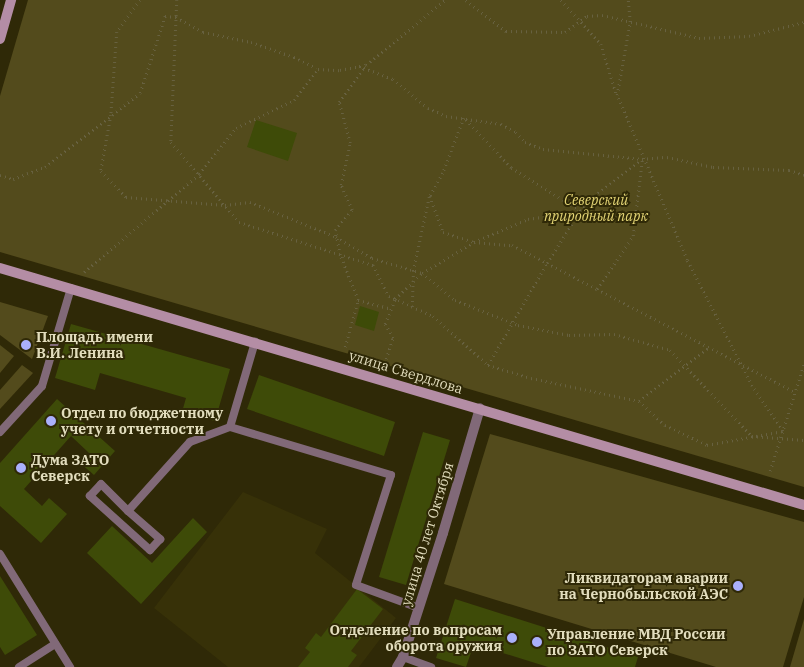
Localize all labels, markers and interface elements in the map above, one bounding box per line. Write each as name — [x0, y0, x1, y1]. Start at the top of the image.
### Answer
park label: Северский природный парк — [544, 192, 648, 224]
place label: Площадь имени В.И. Ленина — [36, 329, 153, 362]
marker: Площадь имени В.И. Ленина — [20, 339, 32, 351]
street label: улица Свердлова — [347, 347, 465, 397]
place label: Отдел по бюджетному учету и отчетности — [61, 405, 223, 438]
marker: Отдел по бюджетному учету и отчетности — [45, 415, 57, 427]
place label: Дума ЗАТО Северск — [31, 452, 109, 484]
street label: улица 40 лет Октября — [397, 460, 457, 608]
marker: Дума ЗАТО Северск — [15, 462, 27, 474]
place label: Ликвидаторам аварии на Чернобыльской АЭС — [559, 570, 728, 602]
marker: Ликвидаторам аварии на Чернобыльской АЭС — [732, 580, 744, 592]
place label: Отделение по вопросам оборота оружия — [329, 622, 502, 654]
place label: Управление МВД России по ЗАТО Северск — [547, 626, 726, 658]
marker: Отделение по вопросам оборота оружия — [506, 632, 518, 644]
marker: Управление МВД России по ЗАТО Северск — [531, 636, 543, 648]

